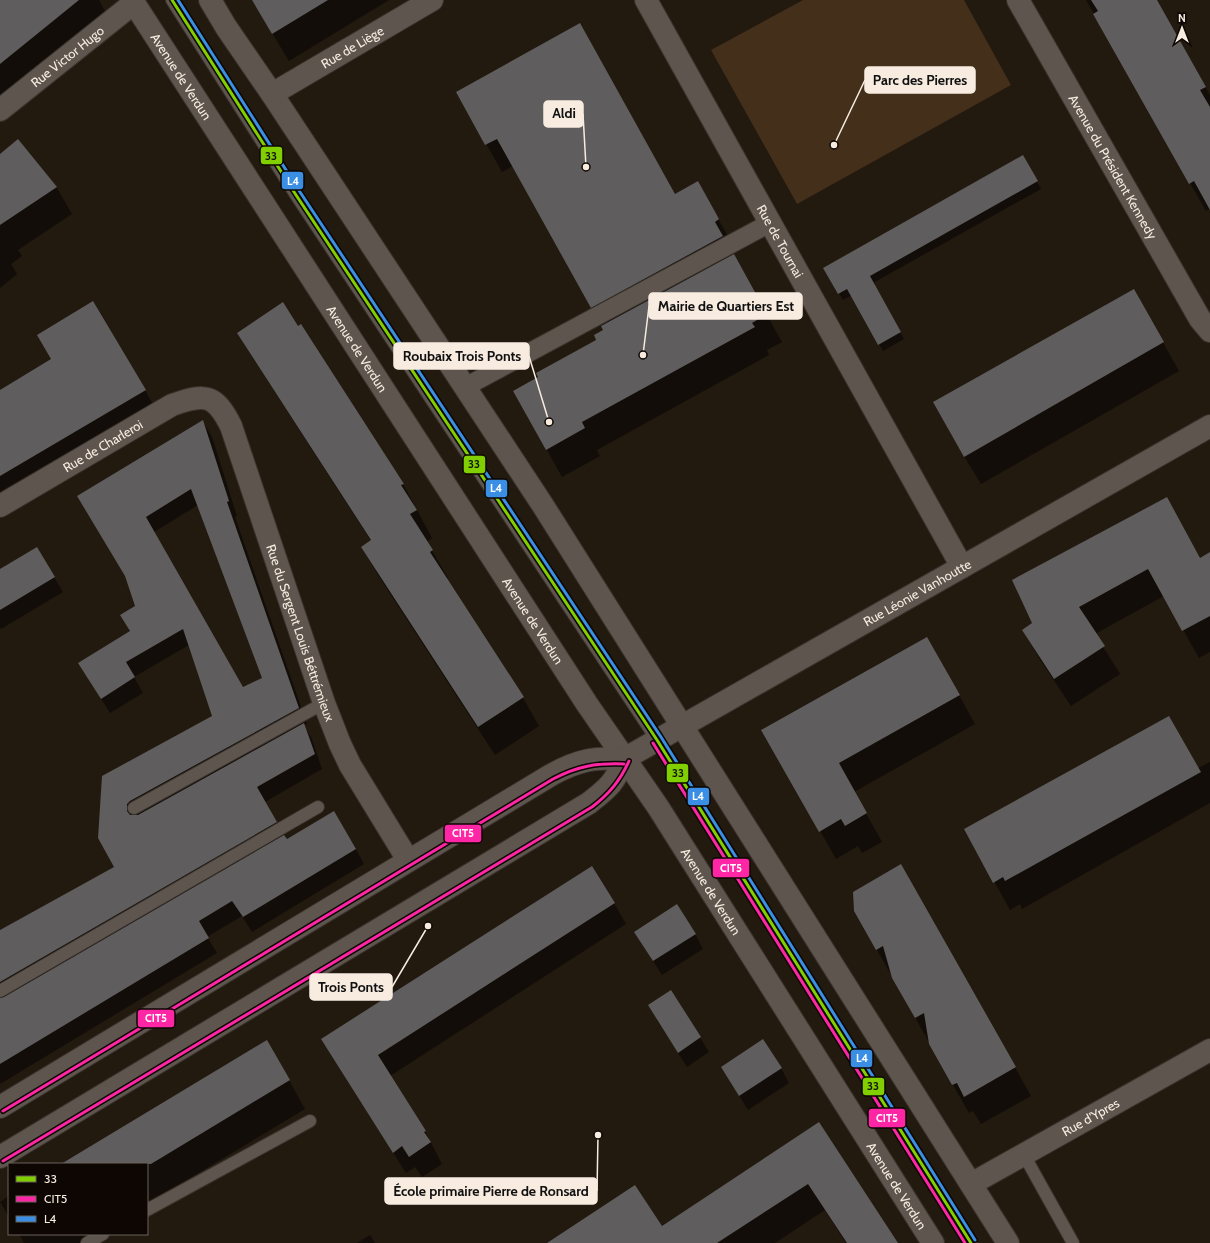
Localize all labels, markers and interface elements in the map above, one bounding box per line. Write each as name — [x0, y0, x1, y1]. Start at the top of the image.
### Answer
north arrow — [1162, 8, 1202, 48]
text: N — [1178, 11, 1186, 25]
street label: Rue Victor Hugo — [27, 22, 107, 90]
street label: Rue de Liège — [318, 22, 387, 72]
street label: Avenue de Verdun — [148, 30, 215, 123]
callout: Parc des Pierres — [865, 67, 975, 93]
text: Parc des Pierres — [873, 71, 967, 89]
street label: Avenue du Président Kennedy — [1066, 91, 1161, 242]
callout: Aldi — [544, 101, 583, 127]
text: Aldi — [552, 104, 576, 122]
line badge: 33 — [260, 146, 283, 165]
text: 33 — [265, 149, 277, 163]
line badge: L4 — [281, 171, 304, 190]
text: L4 — [287, 174, 299, 188]
street label: Rue de Tournai — [754, 202, 807, 280]
callout: Mairie de Quartiers Est — [649, 293, 802, 319]
text: Mairie de Quartiers Est — [658, 297, 794, 315]
street label: Avenue de Verdun — [323, 302, 391, 395]
callout: Roubaix Trois Ponts — [394, 343, 529, 369]
text: Roubaix Trois Ponts — [403, 347, 521, 365]
street label: Rue de Charleroi — [60, 416, 145, 475]
line badge: 33 — [463, 455, 486, 474]
text: 33 — [468, 457, 480, 471]
line badge: L4 — [485, 479, 508, 498]
text: L4 — [490, 481, 502, 495]
street label: Rue du Sergent Louis Béttrémieux — [263, 542, 339, 724]
street label: Rue Léonie Vanhoutte — [860, 555, 974, 629]
street label: Avenue de Verdun — [499, 574, 567, 667]
line badge: 33 — [666, 763, 689, 783]
text: 33 — [672, 766, 684, 780]
line badge: L4 — [687, 787, 710, 806]
text: L4 — [692, 789, 704, 803]
line badge: CIT5 — [444, 824, 482, 843]
text: CIT5 — [452, 826, 474, 840]
street label: Avenue de Verdun — [678, 845, 745, 938]
line badge: CIT5 — [712, 858, 750, 878]
text: CIT5 — [720, 861, 742, 875]
callout: Trois Ponts — [310, 974, 392, 1000]
text: Trois Ponts — [318, 978, 384, 996]
line badge: CIT5 — [137, 1009, 175, 1028]
text: CIT5 — [145, 1011, 167, 1025]
line badge: L4 — [850, 1049, 873, 1068]
text: L4 — [856, 1051, 868, 1065]
line badge: 33 — [862, 1077, 885, 1096]
text: 33 — [867, 1079, 879, 1093]
street label: Rue d'Ypres — [1059, 1094, 1123, 1139]
line badge: CIT5 — [868, 1108, 906, 1128]
text: CIT5 — [876, 1111, 898, 1125]
street label: Avenue de Verdun — [863, 1139, 930, 1232]
legend — [8, 1163, 148, 1235]
text: 33 — [44, 1171, 57, 1186]
callout: École primaire Pierre de Ronsard — [385, 1178, 597, 1204]
text: École primaire Pierre de Ronsard — [393, 1182, 589, 1200]
text: CIT5 — [44, 1191, 67, 1206]
text: L4 — [44, 1211, 56, 1226]

